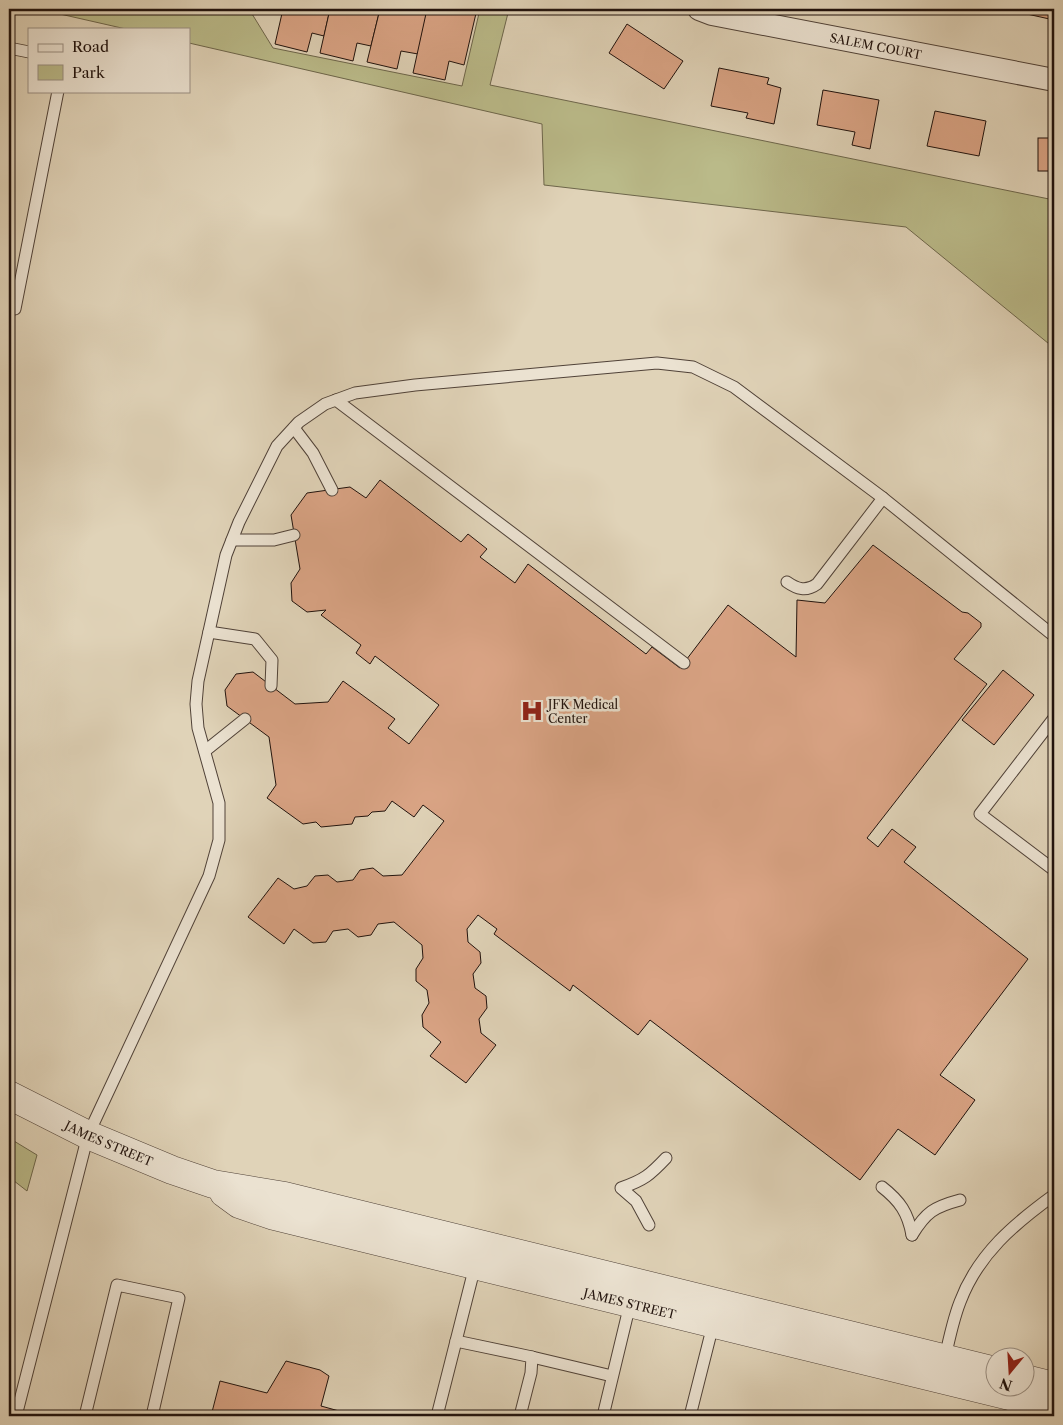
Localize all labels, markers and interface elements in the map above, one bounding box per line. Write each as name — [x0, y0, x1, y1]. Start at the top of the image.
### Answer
legend — [28, 28, 190, 92]
street label: SALEM COURT — [829, 29, 923, 62]
text: Road — [72, 37, 109, 56]
text: Park — [72, 63, 106, 82]
place label: JFK Medical Center — [546, 697, 619, 726]
hospital icon: JFK Medical Center — [519, 698, 545, 724]
street label: JAMES STREET — [61, 1116, 155, 1169]
street label: JAMES STREET — [580, 1284, 678, 1322]
north arrow — [986, 1348, 1036, 1398]
text: N — [997, 1374, 1015, 1395]

